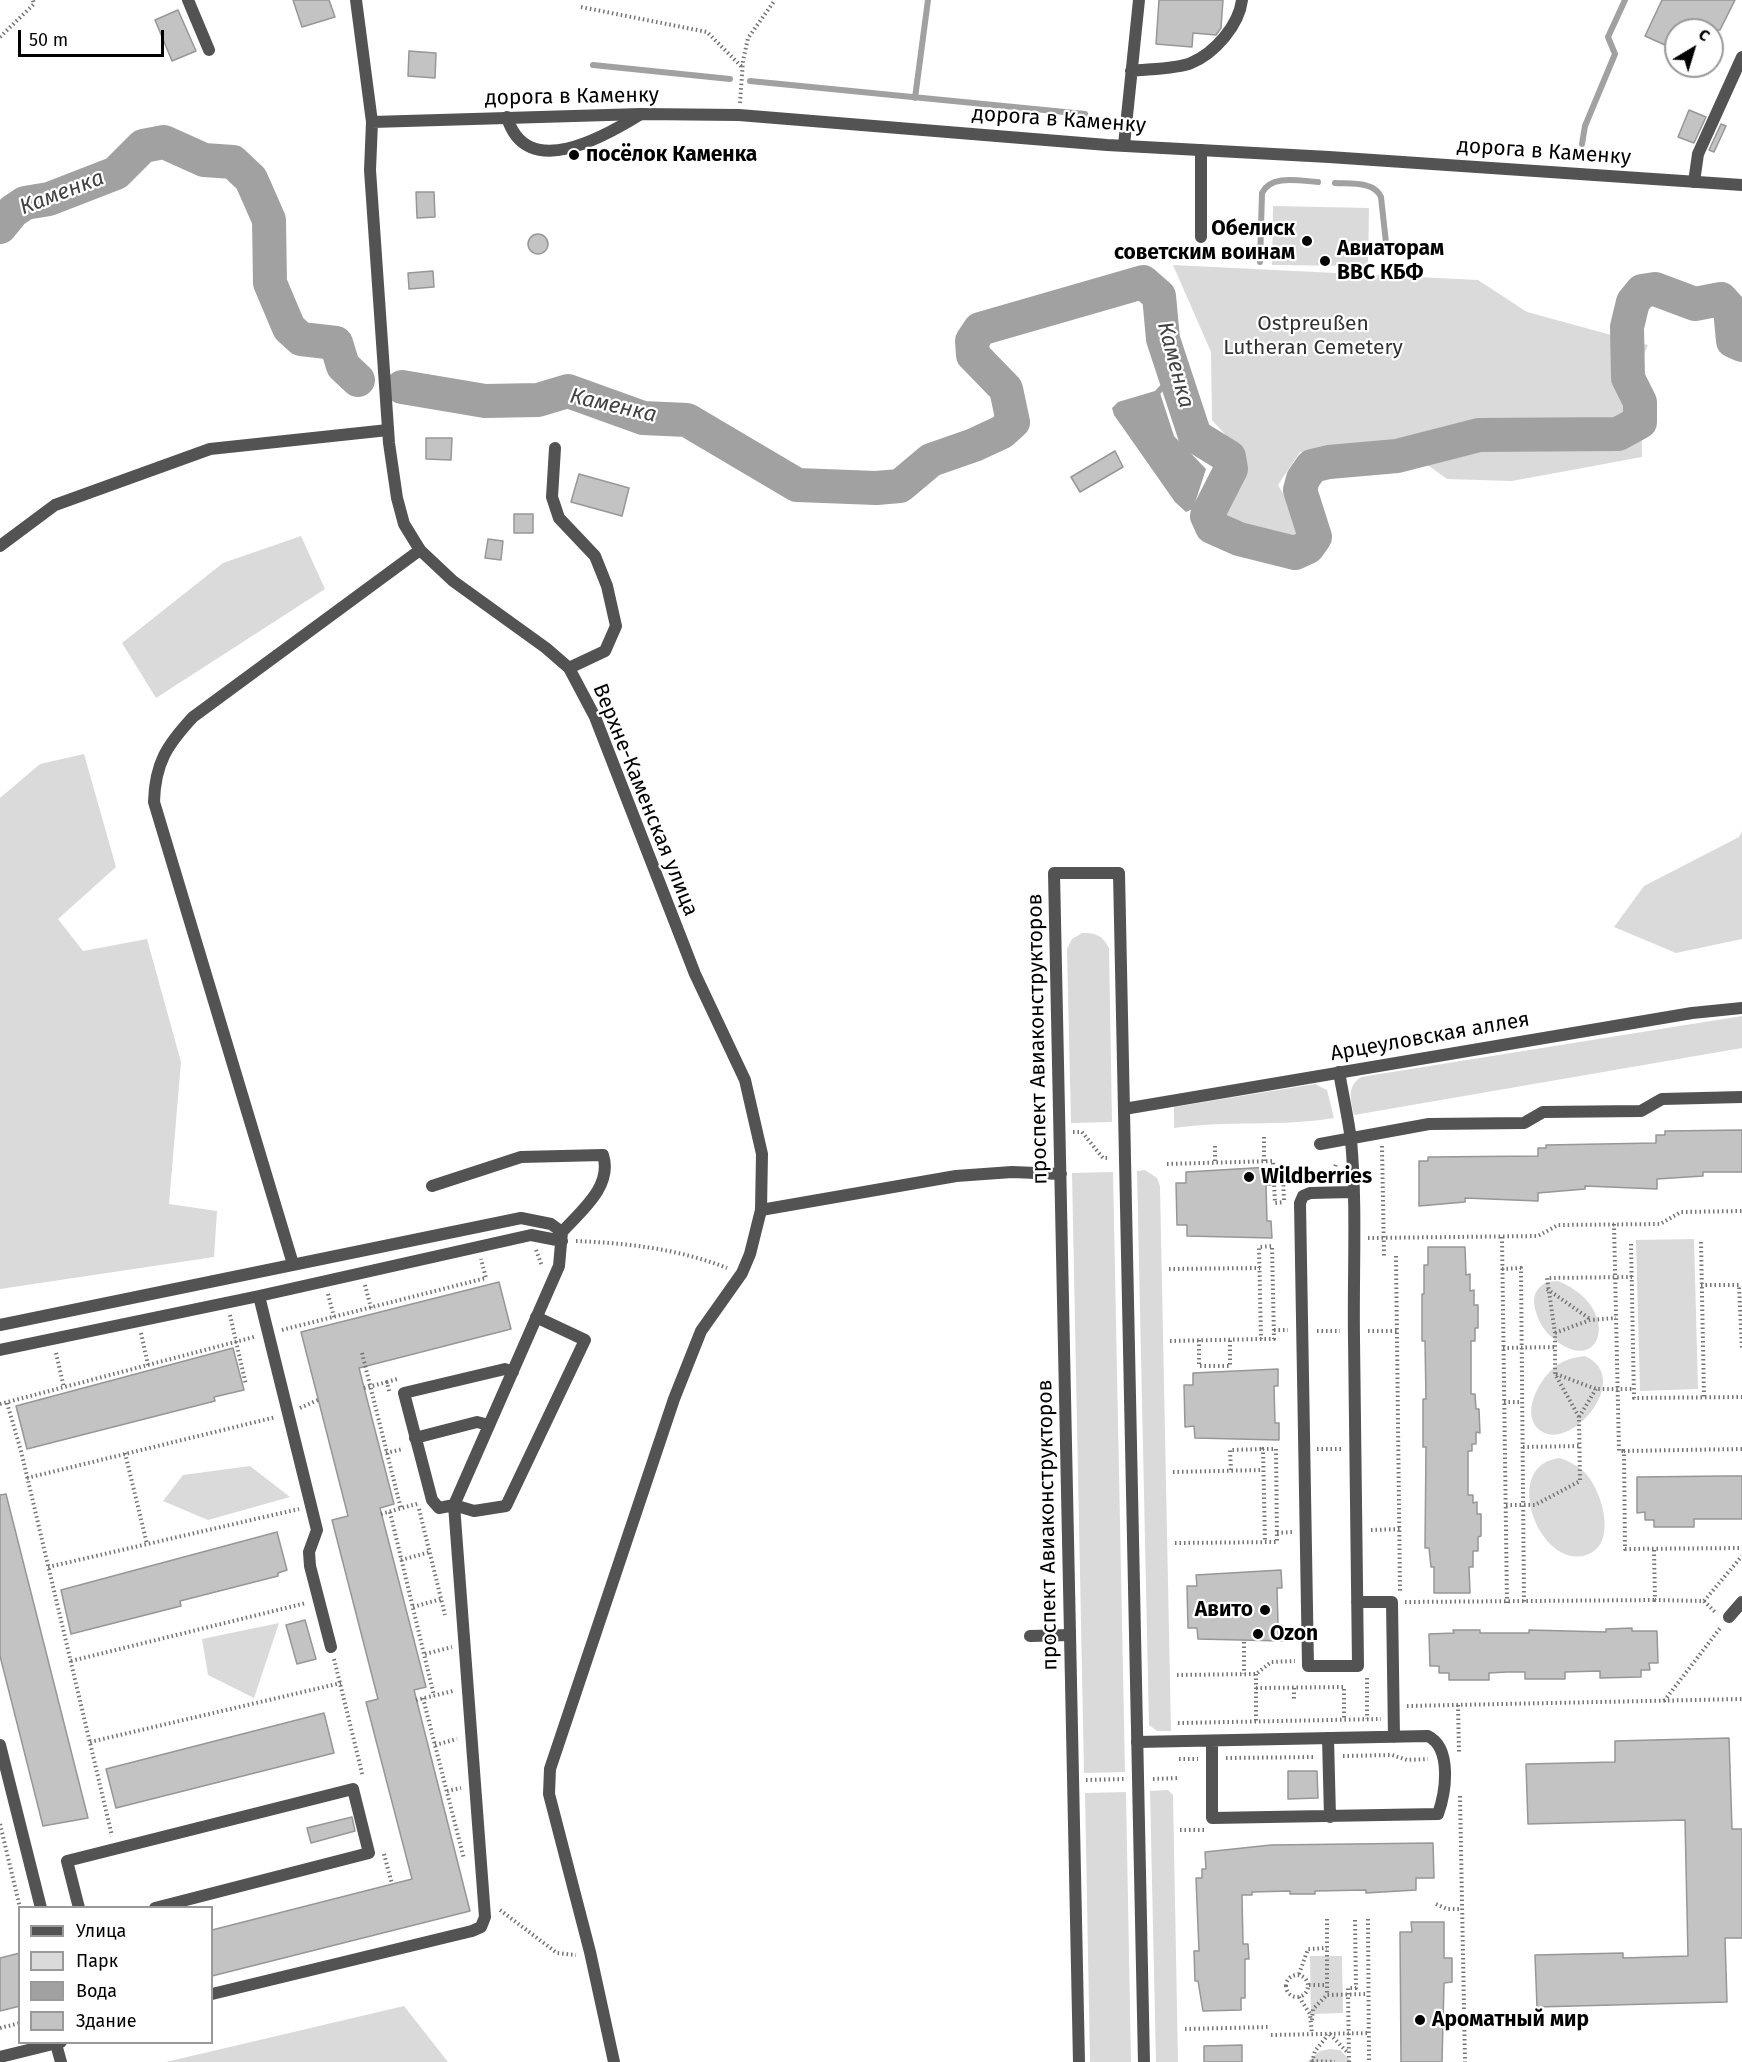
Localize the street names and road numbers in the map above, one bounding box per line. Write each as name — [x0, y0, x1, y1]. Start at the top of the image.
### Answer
street label: дорога в Каменку — [485, 83, 659, 111]
street label: дорога в Каменку — [971, 101, 1147, 139]
street label: дорога в Каменку — [1456, 133, 1632, 171]
street label: Верхне-Каменская улица — [587, 680, 703, 920]
street label: проспект Авиаконструкторов — [1023, 893, 1053, 1185]
street label: Арцеуловская аллея — [1328, 1007, 1532, 1067]
street label: проспект Авиаконструкторов — [1033, 1379, 1063, 1671]

